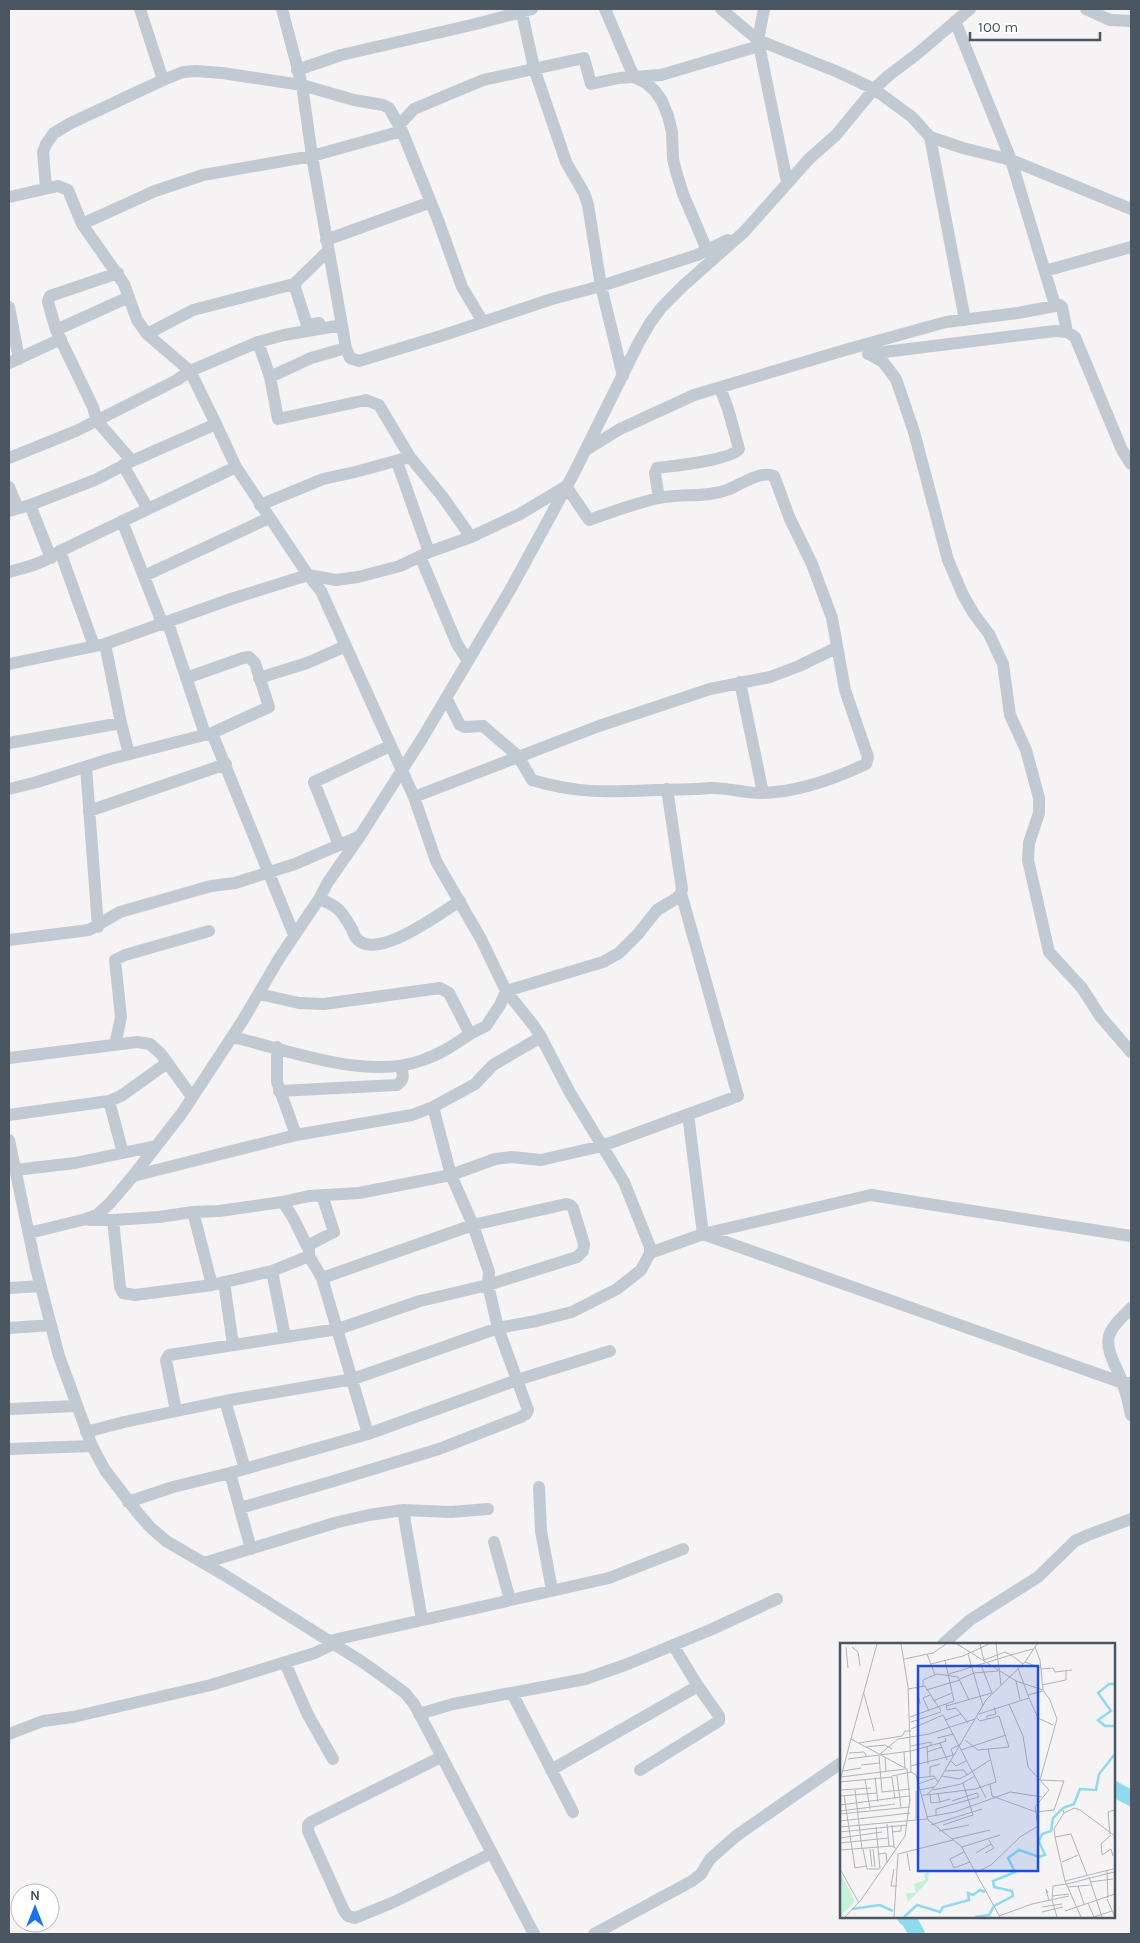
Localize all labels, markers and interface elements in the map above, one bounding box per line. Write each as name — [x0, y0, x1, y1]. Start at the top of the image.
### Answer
scale bar — [970, 10, 1100, 42]
text: 100 m — [978, 18, 1018, 36]
inset map — [840, 1643, 1115, 1918]
north arrow — [10, 1883, 60, 1933]
text: N — [30, 1887, 40, 1904]

